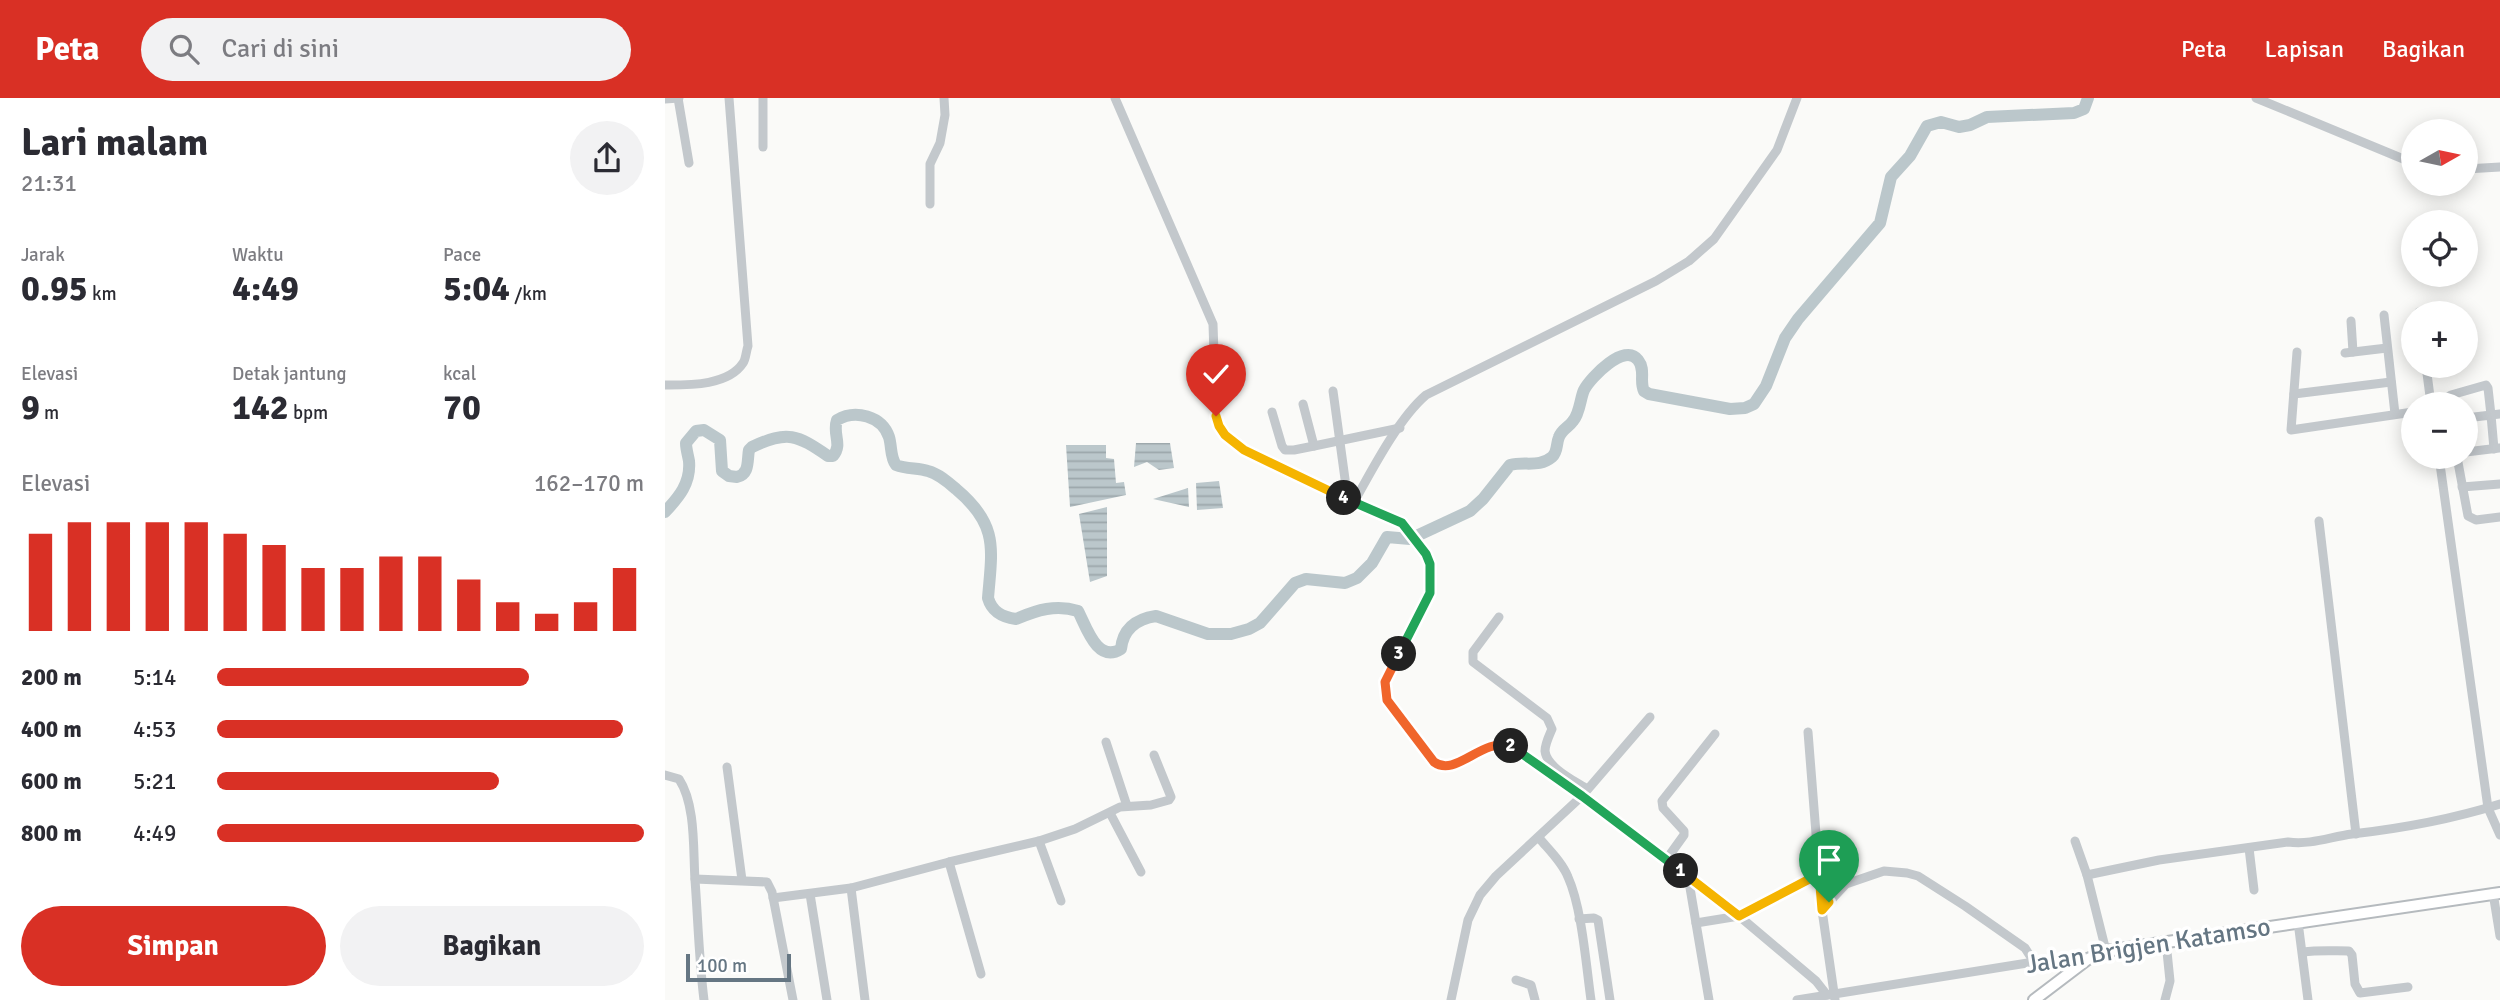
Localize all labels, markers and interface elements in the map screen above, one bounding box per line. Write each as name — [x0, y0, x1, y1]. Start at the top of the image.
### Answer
search box — [141, 18, 631, 81]
text: Peta — [35, 29, 99, 70]
icon: search — [165, 30, 203, 68]
text: Cari di sini — [221, 33, 339, 65]
text: Peta — [2181, 34, 2227, 64]
text: Lapisan — [2265, 34, 2344, 64]
text: Bagikan — [2382, 34, 2465, 64]
text: Lari malam — [21, 119, 208, 166]
north arrow — [2401, 119, 2478, 196]
map controls — [2401, 119, 2478, 469]
button: share — [570, 121, 644, 195]
text: 21:31 — [21, 169, 77, 198]
button: locate — [2401, 210, 2478, 287]
text: Jarak — [21, 243, 65, 267]
text: Waktu — [232, 243, 284, 267]
text: Pace — [443, 243, 481, 267]
text: 0.95 — [21, 267, 88, 310]
text: 4:49 — [232, 267, 299, 310]
text: 5:04 — [443, 267, 510, 310]
text: km — [88, 282, 117, 306]
text: /km — [510, 282, 547, 306]
button: + — [2401, 301, 2478, 378]
pin — [1186, 344, 1246, 416]
icon: check — [1197, 355, 1235, 393]
text: Elevasi — [21, 362, 78, 386]
text: Detak jantung — [232, 362, 347, 386]
text: kcal — [443, 362, 476, 386]
text: 9 — [21, 386, 40, 429]
text: 142 — [232, 386, 289, 429]
text: 70 — [443, 386, 481, 429]
button: − — [2401, 392, 2478, 469]
text: m — [40, 401, 59, 425]
text: bpm — [289, 401, 328, 425]
text: Elevasi — [21, 469, 90, 498]
text: 162–170 m — [534, 469, 644, 498]
pin: 4 — [1327, 480, 1361, 516]
text: 4 — [1338, 485, 1349, 509]
pin: 3 — [1381, 636, 1417, 672]
text: 3 — [1393, 641, 1404, 665]
text: 200 m — [21, 663, 82, 692]
text: 5:14 — [133, 663, 176, 692]
text: 400 m — [21, 715, 82, 744]
text: 4:53 — [133, 715, 176, 744]
pin: 2 — [1493, 728, 1529, 764]
text: 2 — [1505, 733, 1516, 757]
text: 600 m — [21, 767, 82, 796]
text: 5:21 — [133, 767, 176, 796]
text: 800 m — [21, 819, 82, 848]
text: 4:49 — [133, 819, 176, 848]
pin — [1799, 830, 1859, 902]
icon: arrive — [1810, 841, 1848, 879]
pin: 1 — [1663, 854, 1699, 888]
text: 1 — [1675, 858, 1686, 882]
button: Simpan — [21, 906, 326, 986]
button: Bagikan — [340, 906, 644, 986]
street label: Jalan Brigjen Katamso — [2023, 911, 2273, 981]
scale bar — [686, 951, 791, 983]
text: 100 m — [697, 954, 747, 978]

